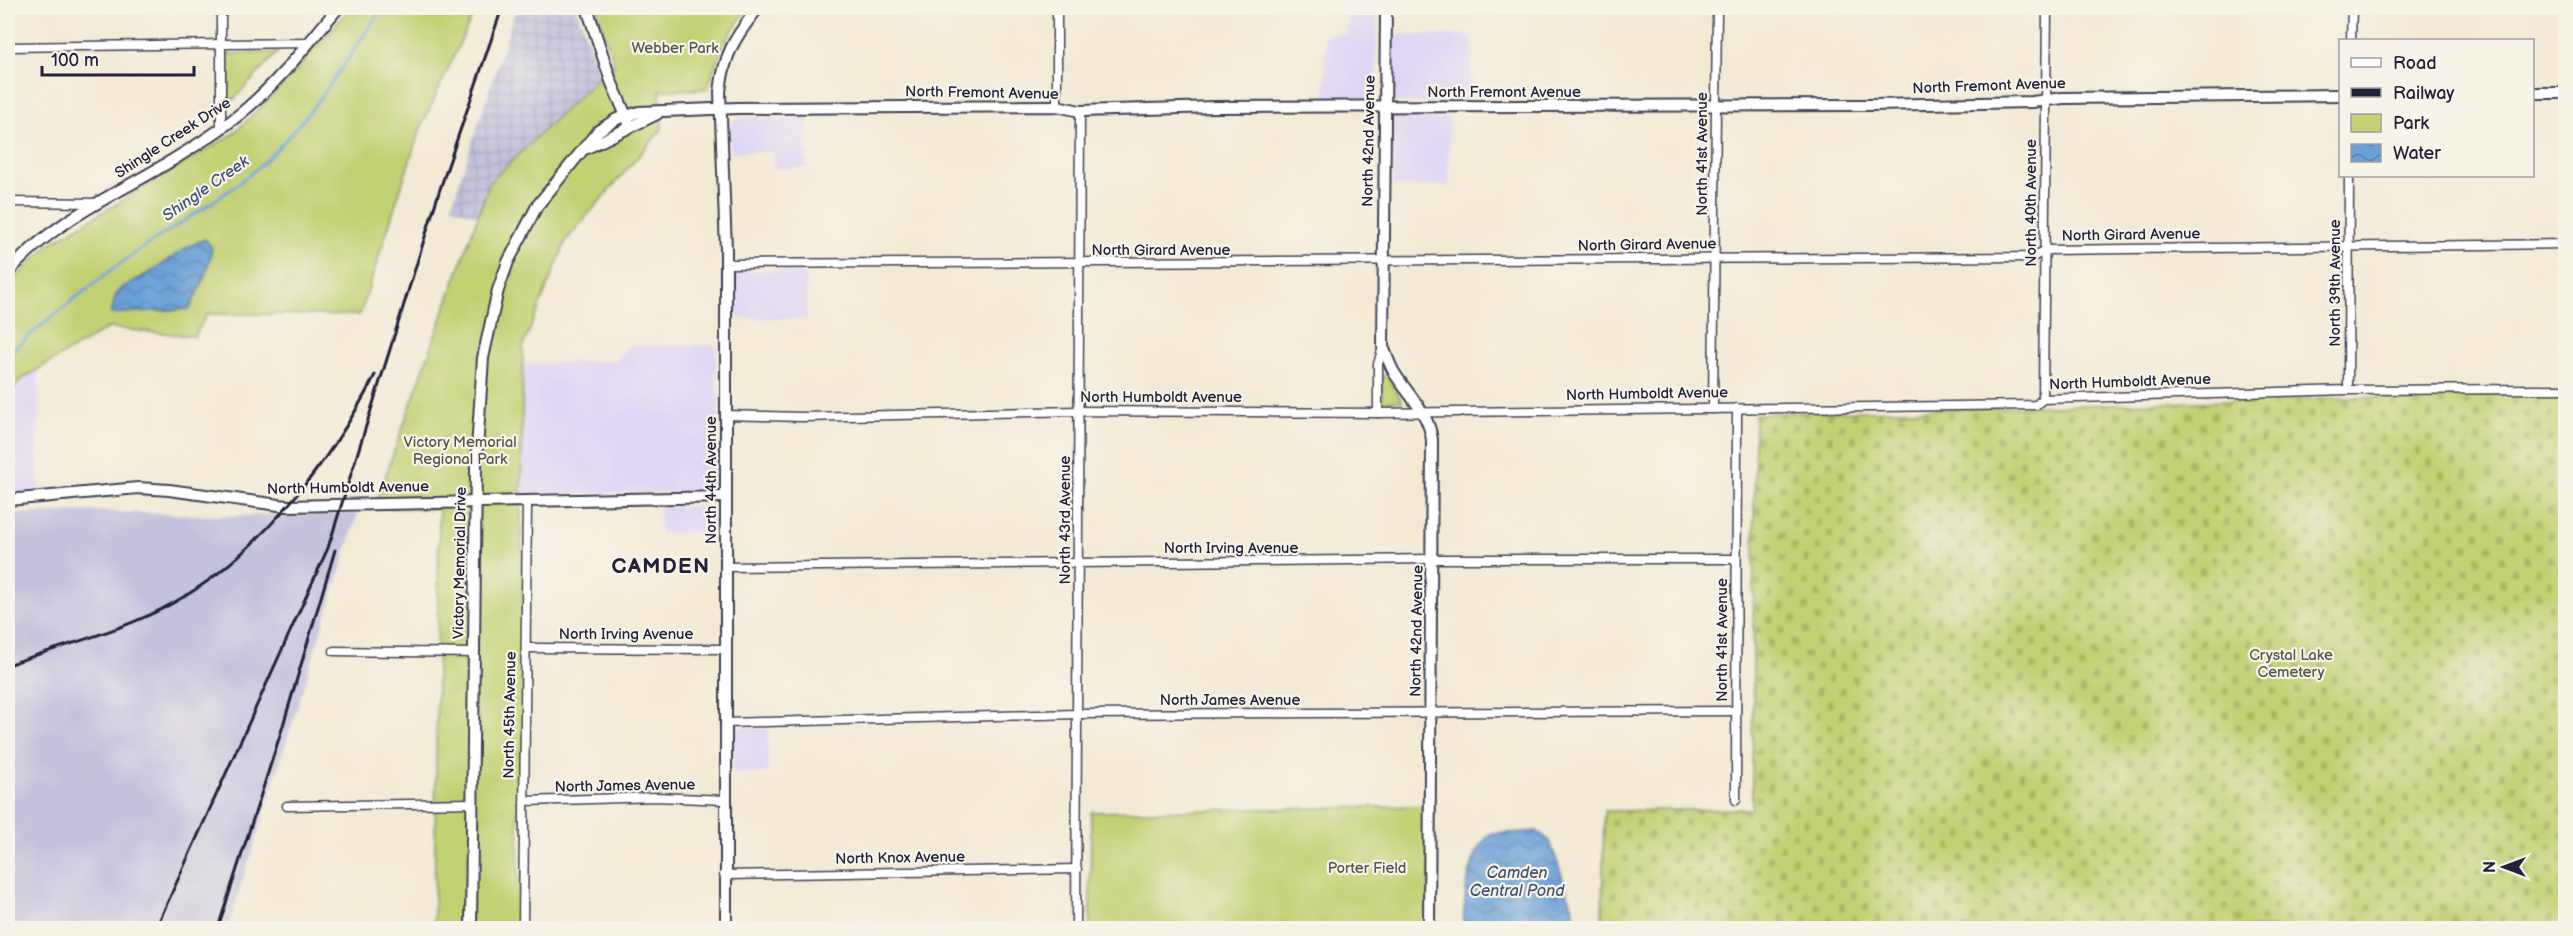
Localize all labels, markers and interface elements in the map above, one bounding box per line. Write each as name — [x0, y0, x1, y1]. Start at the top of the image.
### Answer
scale bar — [42, 39, 194, 77]
park label: Webber Park — [631, 39, 719, 58]
legend — [2339, 39, 2534, 177]
text: 100 m — [51, 50, 99, 71]
text: Road — [2393, 53, 2437, 74]
street label: North Fremont Avenue — [1912, 74, 2066, 98]
street label: North 42nd Avenue — [1358, 75, 1380, 207]
street label: North Fremont Avenue — [905, 82, 1059, 104]
street label: North Fremont Avenue — [1427, 83, 1581, 102]
text: Railway — [2393, 83, 2455, 104]
street label: North 41st Avenue — [1693, 92, 1712, 216]
street label: Shingle Creek Drive — [111, 93, 235, 183]
text: Park — [2393, 113, 2429, 134]
street label: North 40th Avenue — [2022, 139, 2041, 267]
text: Water — [2393, 143, 2441, 164]
water label: Shingle Creek — [159, 151, 254, 226]
street label: North 39th Avenue — [2326, 219, 2345, 347]
street label: North Girard Avenue — [2061, 224, 2201, 246]
street label: North Girard Avenue — [1577, 234, 1717, 256]
street label: North Girard Avenue — [1092, 241, 1231, 260]
street label: North Humboldt Avenue — [2049, 370, 2211, 394]
street label: North Humboldt Avenue — [1566, 383, 1728, 405]
street label: North Humboldt Avenue — [1080, 388, 1242, 407]
street label: North 44th Avenue — [702, 416, 721, 544]
park label: Victory Memorial Regional Park — [404, 433, 516, 469]
street label: North 43rd Avenue — [1056, 455, 1075, 584]
street label: North Humboldt Avenue — [267, 477, 429, 499]
street label: Victory Memorial Drive — [449, 487, 471, 639]
street label: North Irving Avenue — [1164, 539, 1298, 558]
district label: CAMDEN — [612, 554, 710, 579]
street label: North 42nd Avenue — [1406, 565, 1428, 697]
street label: North 41st Avenue — [1713, 578, 1732, 702]
street label: North Irving Avenue — [559, 625, 693, 644]
park label: Crystal Lake Cemetery — [2249, 646, 2333, 682]
street label: North 45th Avenue — [499, 651, 521, 779]
street label: North James Avenue — [1160, 691, 1300, 710]
street label: North James Avenue — [555, 775, 696, 797]
north arrow — [2474, 837, 2534, 897]
street label: North Knox Avenue — [835, 847, 965, 869]
park label: Porter Field — [1328, 859, 1406, 878]
text: N — [2481, 861, 2500, 873]
water label: Camden Central Pond — [1470, 864, 1565, 901]

